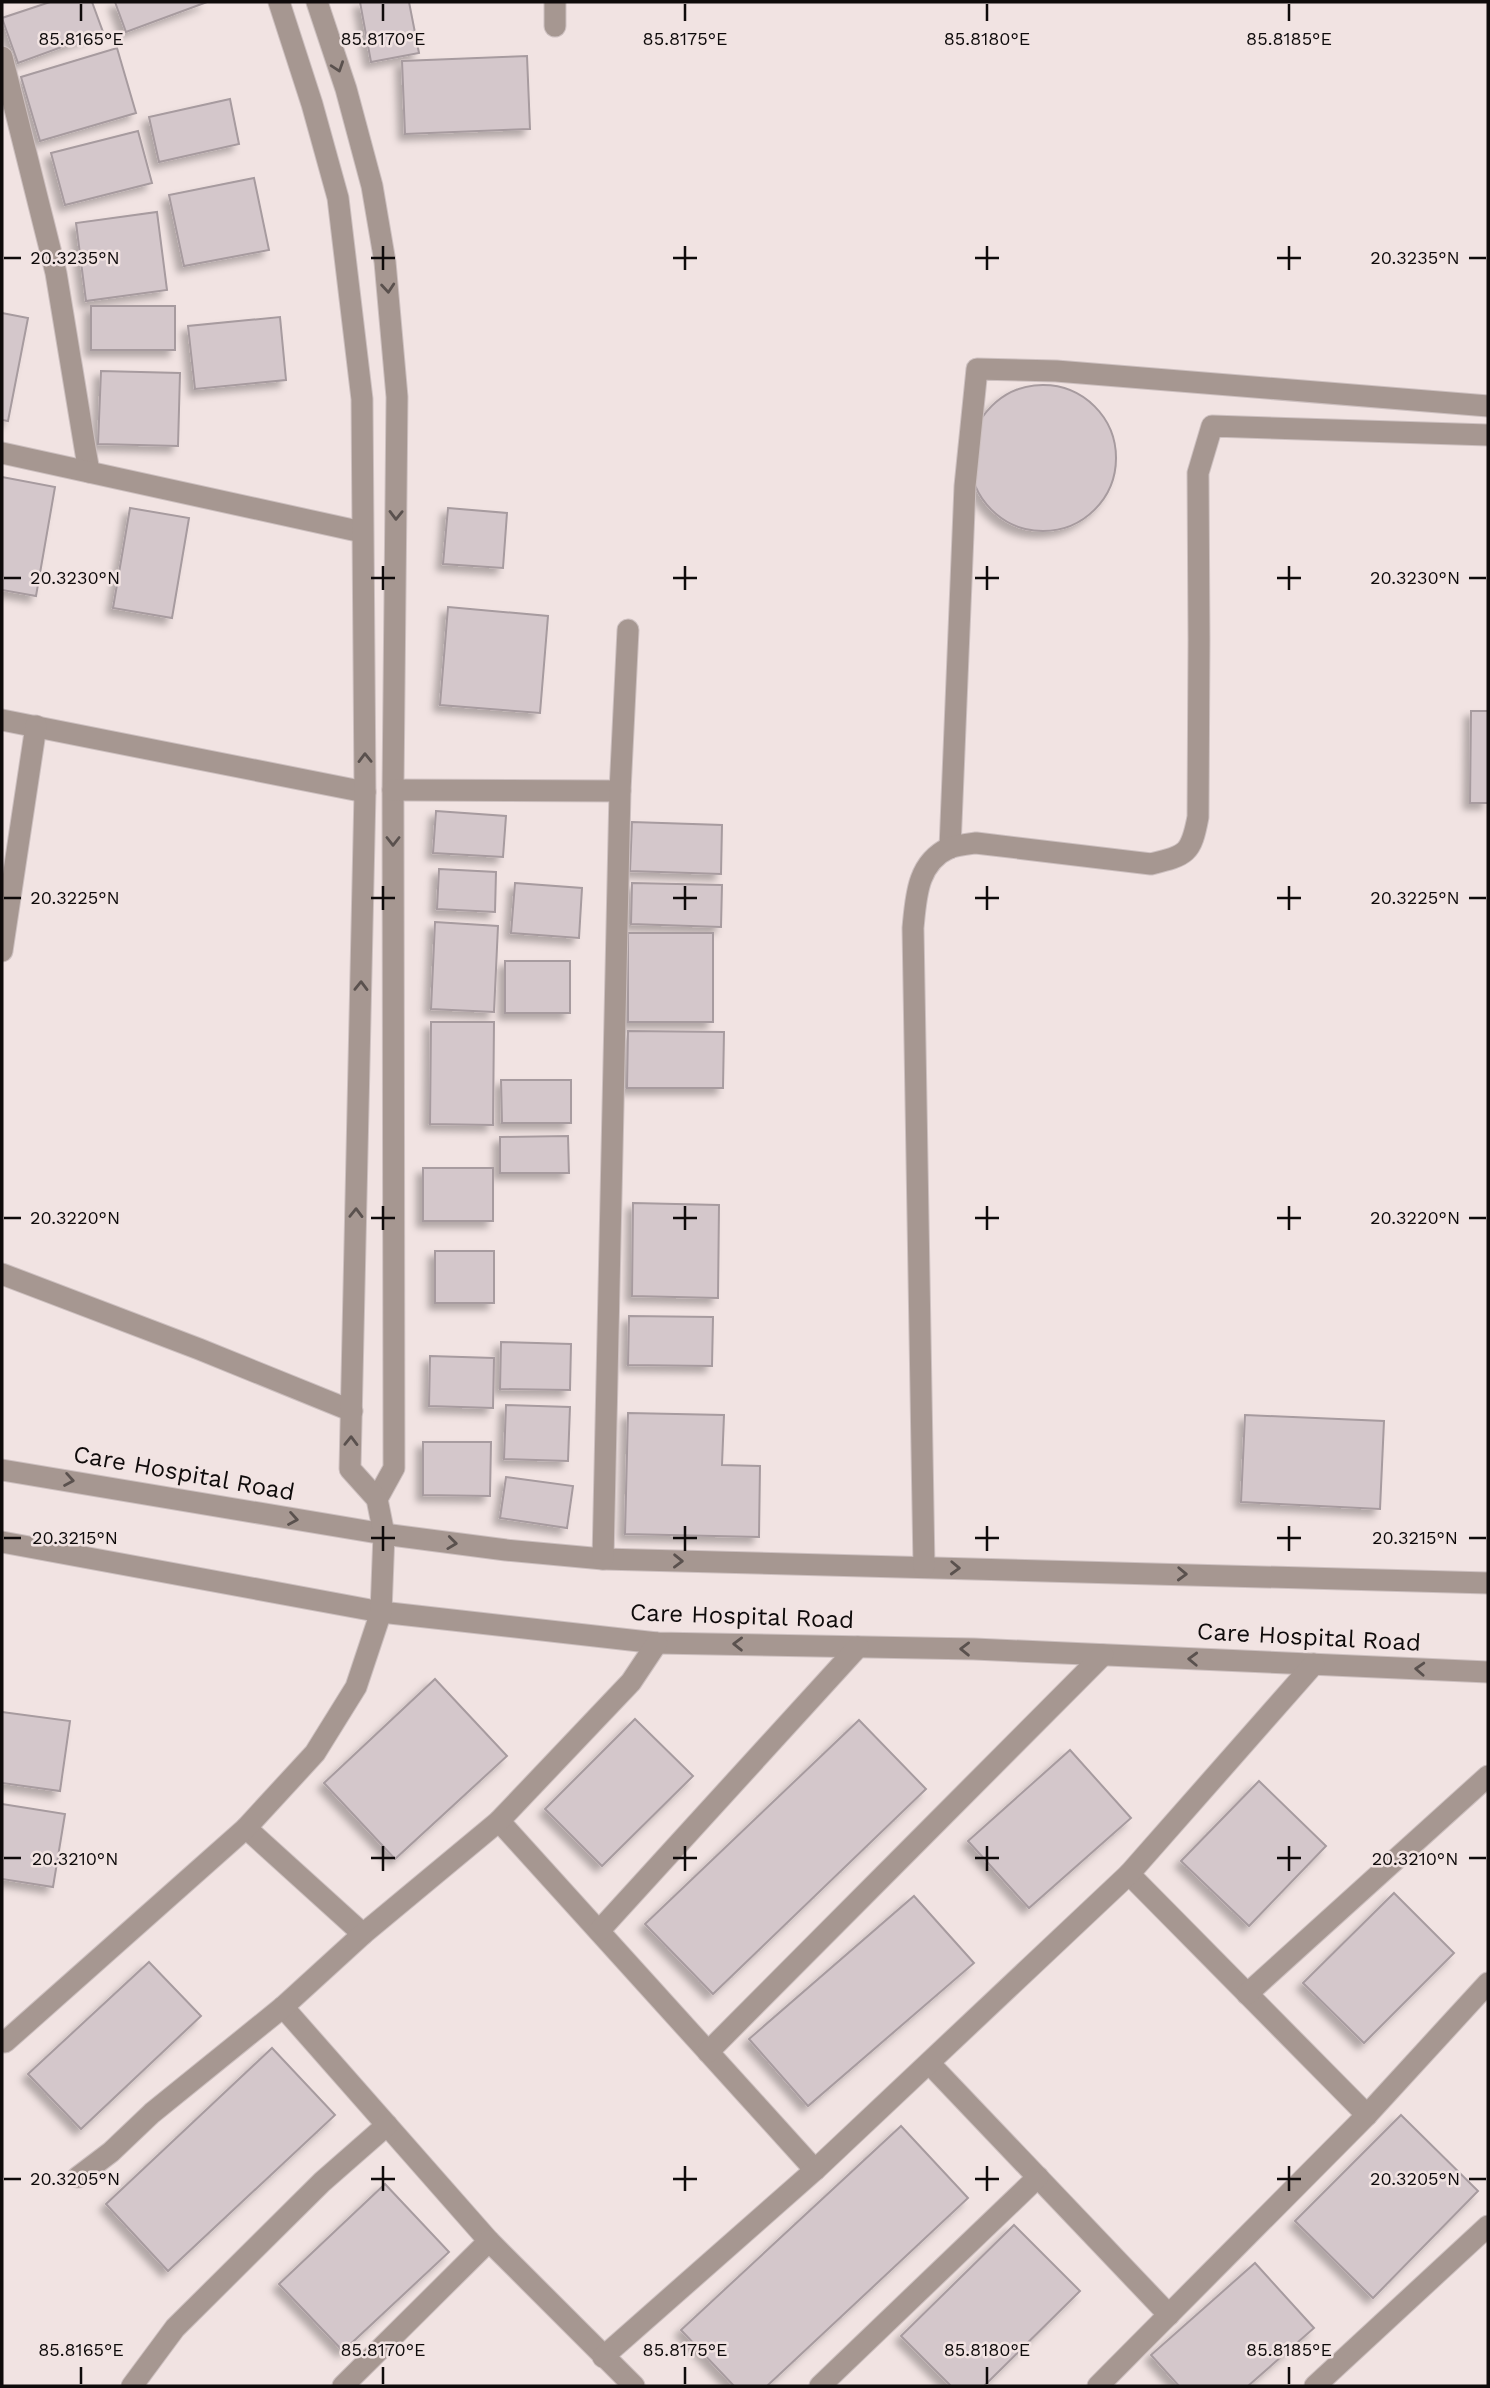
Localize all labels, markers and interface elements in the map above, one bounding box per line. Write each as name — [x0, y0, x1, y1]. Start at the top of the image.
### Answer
text: 85.8165°E — [38, 28, 124, 49]
text: 85.8170°E — [340, 28, 426, 49]
text: 85.8175°E — [643, 28, 727, 49]
text: 85.8180°E — [944, 28, 1030, 49]
text: 85.8185°E — [1246, 28, 1332, 49]
one-way arrow — [330, 60, 344, 72]
text: 20.3235°N — [30, 247, 120, 268]
text: 20.3235°N — [1370, 247, 1460, 268]
one-way arrow — [380, 283, 395, 294]
one-way arrow — [388, 510, 404, 521]
text: 20.3230°N — [30, 567, 120, 588]
text: 20.3230°N — [1370, 567, 1460, 588]
one-way arrow — [357, 752, 372, 763]
one-way arrow — [385, 836, 401, 846]
text: 20.3225°N — [30, 887, 120, 908]
text: 20.3225°N — [1370, 887, 1460, 908]
one-way arrow — [353, 980, 368, 991]
text: 20.3220°N — [30, 1207, 120, 1228]
one-way arrow — [348, 1207, 364, 1218]
text: 20.3220°N — [1370, 1207, 1460, 1228]
one-way arrow — [343, 1435, 359, 1445]
street label: Care Hospital Road — [71, 1440, 297, 1506]
one-way arrow — [63, 1472, 75, 1487]
one-way arrow — [287, 1511, 299, 1526]
text: 20.3215°N — [32, 1527, 118, 1548]
text: 20.3215°N — [1372, 1527, 1458, 1548]
one-way arrow — [446, 1536, 458, 1551]
one-way arrow — [673, 1553, 684, 1568]
one-way arrow — [950, 1560, 961, 1576]
one-way arrow — [1178, 1566, 1188, 1582]
street label: Care Hospital Road — [629, 1598, 855, 1634]
street label: Care Hospital Road — [1196, 1617, 1422, 1657]
one-way arrow — [732, 1636, 743, 1652]
one-way arrow — [960, 1641, 970, 1657]
one-way arrow — [1187, 1651, 1198, 1666]
one-way arrow — [1414, 1661, 1425, 1676]
text: 20.3210°N — [32, 1848, 118, 1869]
text: 20.3210°N — [1372, 1848, 1458, 1869]
text: 20.3205°N — [30, 2168, 120, 2189]
text: 20.3205°N — [1370, 2168, 1460, 2189]
text: 85.8165°E — [38, 2339, 124, 2360]
text: 85.8170°E — [340, 2339, 426, 2360]
text: 85.8175°E — [643, 2339, 727, 2360]
text: 85.8180°E — [944, 2339, 1030, 2360]
text: 85.8185°E — [1246, 2339, 1332, 2360]

